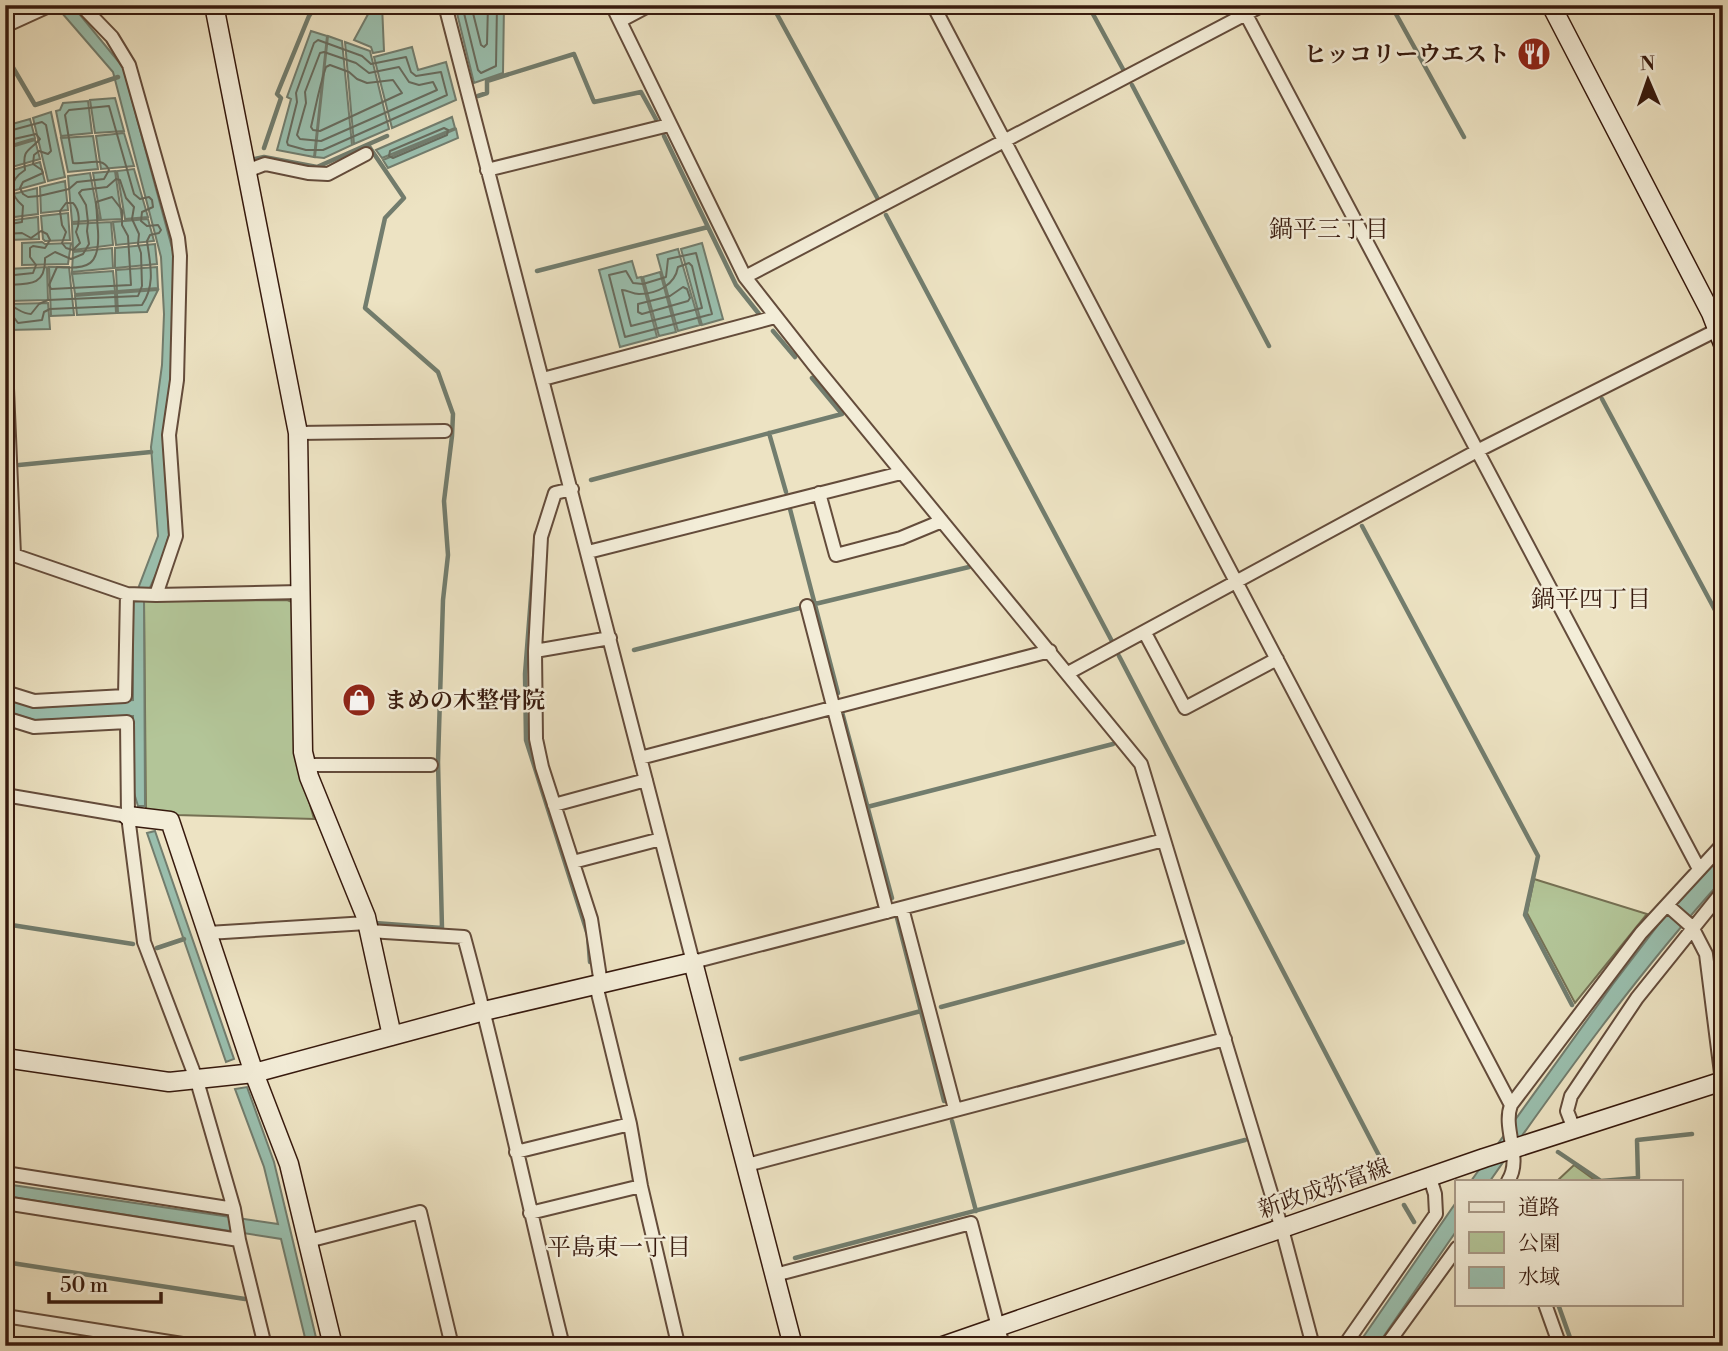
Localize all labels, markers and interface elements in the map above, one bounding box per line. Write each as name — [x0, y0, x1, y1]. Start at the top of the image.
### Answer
restaurant icon: ヒッコリーウエスト — [1515, 35, 1553, 73]
place label: ヒッコリーウエスト — [1304, 41, 1510, 69]
north arrow — [1612, 46, 1682, 116]
text: N — [1640, 52, 1655, 76]
district label: 鍋平三丁目 — [1269, 215, 1389, 245]
district label: 鍋平四丁目 — [1531, 585, 1651, 615]
shop icon: まめの木整骨院 — [340, 681, 378, 719]
place label: まめの木整骨院 — [384, 687, 545, 715]
street label: 新政成弥富線 — [1255, 1153, 1394, 1225]
legend — [1455, 1180, 1682, 1306]
text: 道路 — [1518, 1195, 1560, 1221]
text: 公園 — [1518, 1231, 1560, 1257]
district label: 平島東一丁目 — [547, 1233, 691, 1263]
scale bar — [49, 1260, 161, 1304]
text: 水域 — [1518, 1265, 1560, 1291]
text: 50 m — [60, 1273, 108, 1299]

